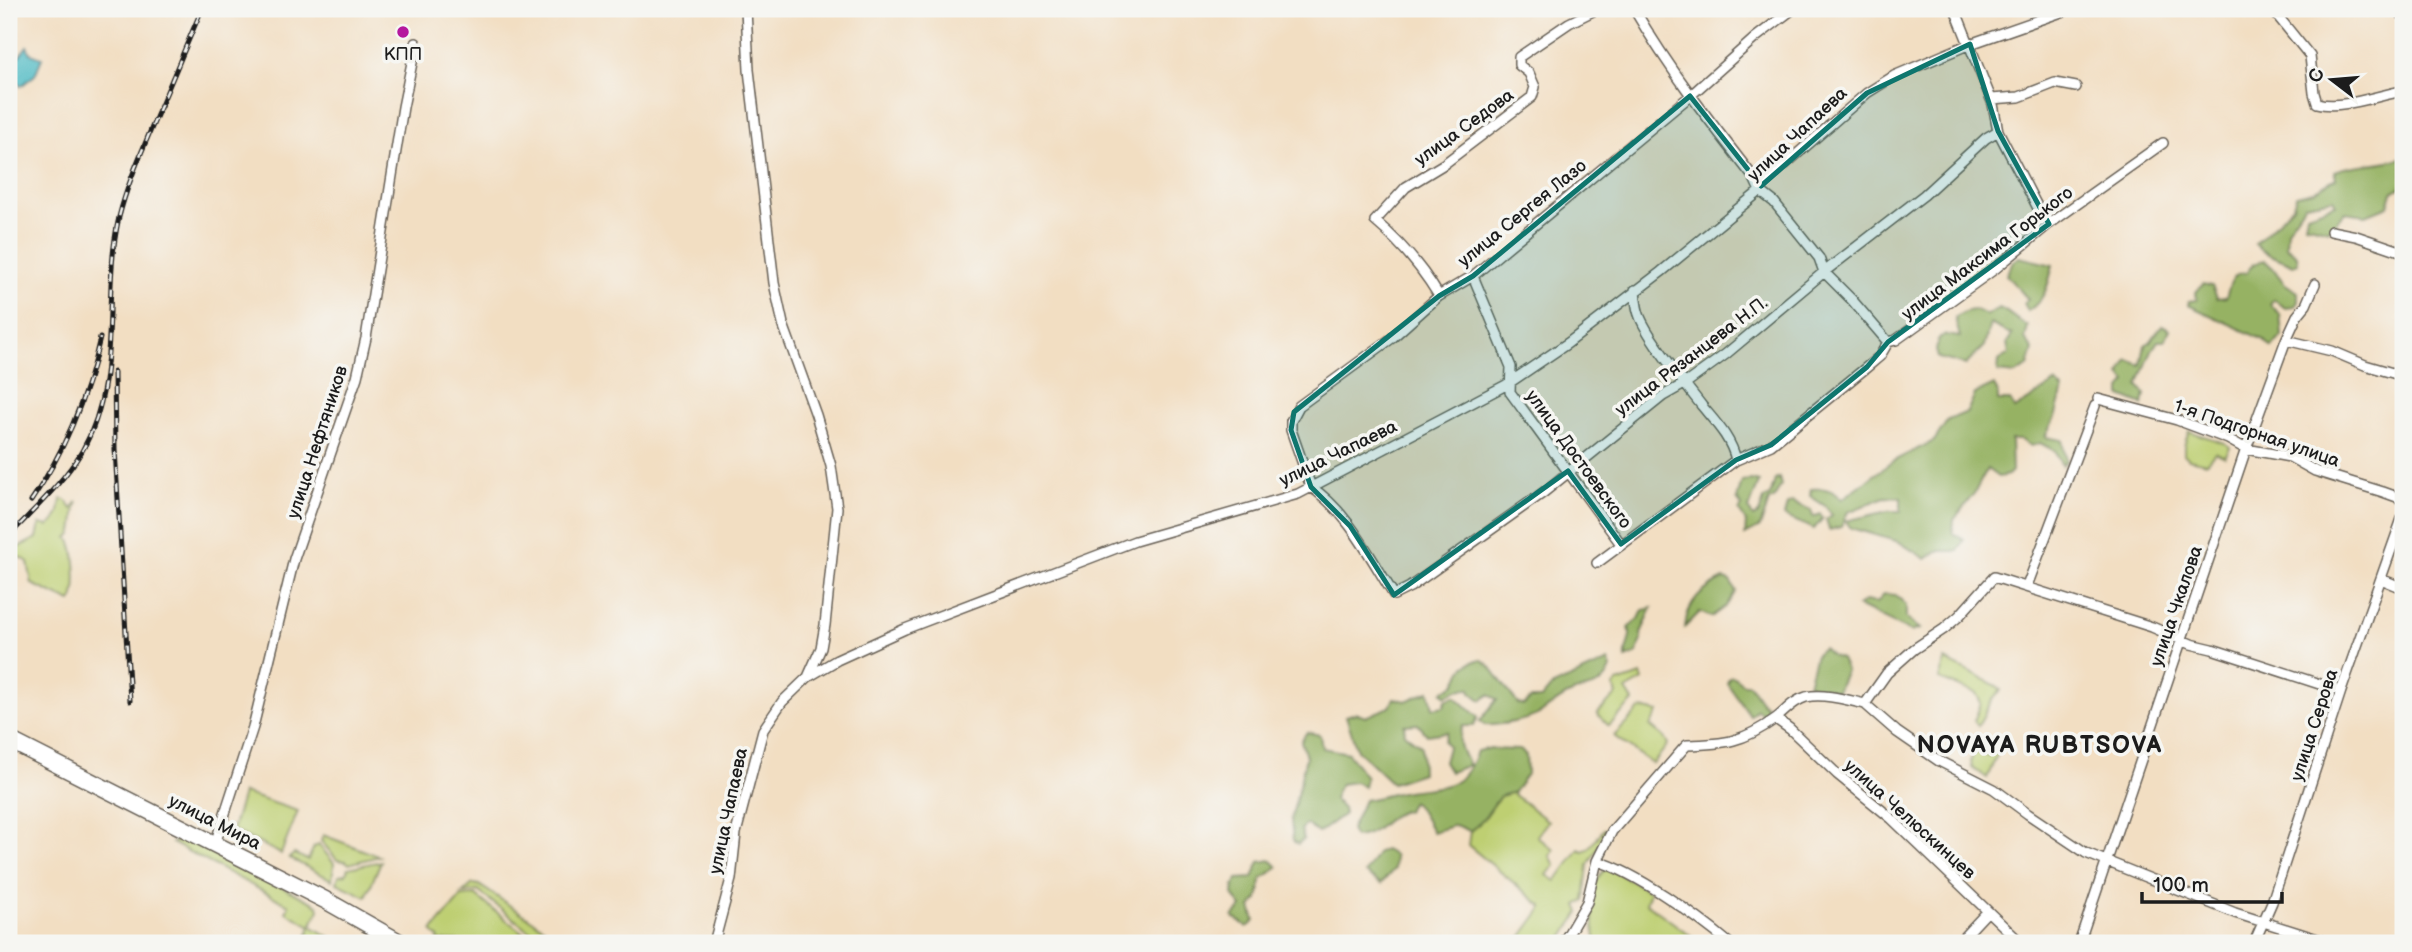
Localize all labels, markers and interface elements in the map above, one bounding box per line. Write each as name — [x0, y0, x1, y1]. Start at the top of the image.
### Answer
marker: КПП — [395, 24, 411, 40]
place label: КПП — [384, 44, 422, 65]
north arrow — [2296, 46, 2366, 116]
text: С — [2304, 66, 2330, 85]
street label: улица Чапаева — [1743, 83, 1852, 186]
street label: улица Седова — [1411, 84, 1518, 170]
street label: улица Сергея Лазо — [1454, 155, 1591, 272]
street label: улица Максима Горького — [1898, 182, 2077, 325]
street label: улица Рязанцева Н.П. — [1611, 292, 1771, 420]
street label: улица Нефтяников — [283, 363, 352, 521]
street label: улица Достоевского — [1521, 386, 1636, 533]
street label: 1-я Подгорная улица — [2171, 395, 2343, 472]
street label: улица Чапаева — [1276, 416, 1401, 491]
street label: улица Чкалова — [2146, 543, 2207, 669]
street label: улица Серова — [2286, 666, 2343, 784]
district label: NOVAYA RUBTSOVA — [1917, 731, 2163, 760]
street label: улица Чапаева — [705, 746, 752, 876]
street label: улица Челюскинцев — [1840, 755, 1980, 884]
street label: улица Мира — [165, 790, 265, 855]
scale bar — [2142, 861, 2282, 905]
text: 100 m — [2153, 873, 2209, 898]

